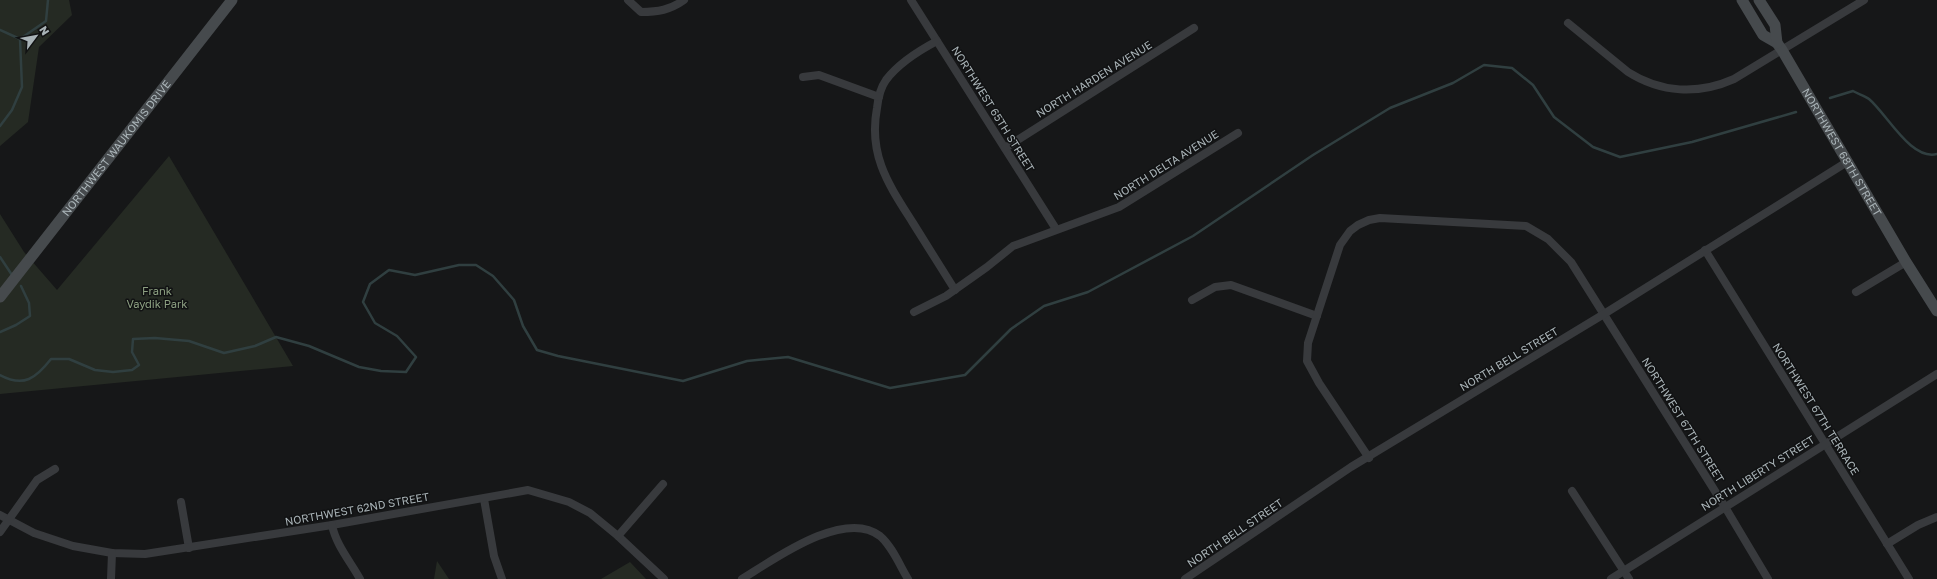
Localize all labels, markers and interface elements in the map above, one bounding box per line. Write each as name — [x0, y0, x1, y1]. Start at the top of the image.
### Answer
north arrow — [16, 16, 56, 56]
text: N — [37, 23, 53, 37]
street label: NORTH HARDEN AVENUE — [1033, 37, 1154, 120]
street label: NORTHWEST 65TH STREET — [949, 44, 1038, 174]
street label: NORTHWEST WAUKOMIS DRIVE — [59, 77, 173, 218]
street label: NORTHWEST 68TH STREET — [1800, 86, 1885, 218]
street label: NORTH DELTA AVENUE — [1111, 127, 1221, 202]
park label: Frank Vaydik Park — [126, 284, 188, 310]
street label: NORTH BELL STREET — [1457, 324, 1561, 393]
street label: NORTHWEST 67TH TERRACE — [1770, 340, 1863, 477]
street label: NORTHWEST 67TH STREET — [1640, 355, 1727, 485]
street label: NORTH LIBERTY STREET — [1699, 432, 1817, 513]
street label: NORTHWEST 62ND STREET — [284, 489, 430, 528]
street label: NORTH BELL STREET — [1184, 496, 1285, 569]

